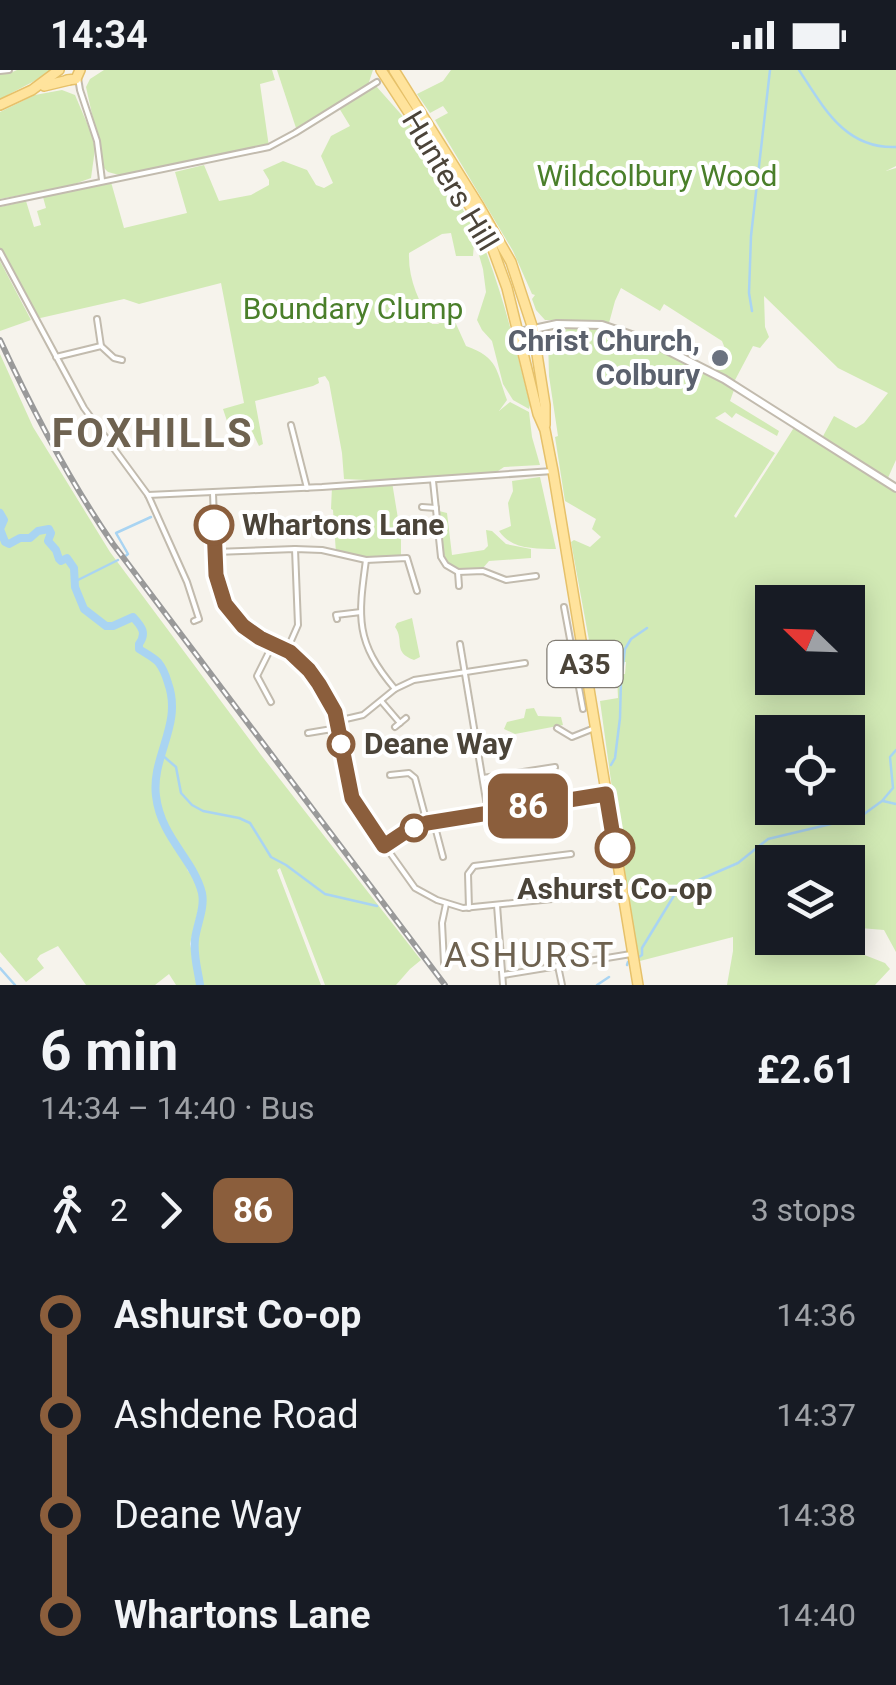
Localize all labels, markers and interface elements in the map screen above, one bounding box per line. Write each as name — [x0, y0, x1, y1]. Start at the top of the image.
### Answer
text: 14:34 — [50, 13, 148, 57]
street label: Hunters Hill — [395, 105, 506, 257]
park label: Wildcolbury Wood — [537, 158, 777, 193]
park label: Boundary Clump — [243, 291, 463, 326]
place label: Christ Church, Colbury — [508, 323, 701, 392]
marker: Christ Church, Colbury — [709, 347, 731, 369]
district label: FOXHILLS — [52, 410, 254, 457]
marker: Whartons Lane — [195, 506, 233, 544]
place label: Whartons Lane — [242, 507, 445, 542]
north arrow — [755, 585, 865, 695]
map controls — [755, 585, 865, 955]
road number: A35 — [548, 641, 622, 687]
button: locate — [755, 715, 865, 825]
place label: Deane Way — [364, 726, 514, 761]
marker: Deane Way — [328, 731, 354, 757]
line badge: 86 — [483, 774, 573, 838]
text: 86 — [508, 786, 548, 827]
unlabelled marker — [401, 815, 427, 841]
marker: Ashurst Co-op — [596, 829, 634, 867]
button: layers — [755, 845, 865, 955]
place label: Ashurst Co-op — [517, 871, 713, 906]
district label: ASHURST — [444, 935, 616, 976]
text: 6 min — [40, 1019, 178, 1083]
text: £2.61 — [757, 1048, 856, 1092]
text: 14:34 – 14:40 · Bus — [40, 1089, 315, 1127]
icon: walk — [40, 1183, 95, 1238]
icon: forward — [143, 1183, 198, 1238]
text: 86 — [233, 1190, 273, 1231]
text: 2 — [110, 1191, 128, 1229]
text: 3 stops — [751, 1191, 856, 1229]
text: Ashurst Co-op — [114, 1293, 361, 1337]
text: 14:36 — [776, 1296, 856, 1334]
text: Ashdene Road — [114, 1393, 359, 1437]
text: 14:37 — [776, 1396, 856, 1434]
text: Deane Way — [114, 1493, 302, 1537]
text: 14:38 — [776, 1496, 856, 1534]
text: Whartons Lane — [114, 1593, 371, 1637]
text: 14:40 — [776, 1596, 856, 1634]

